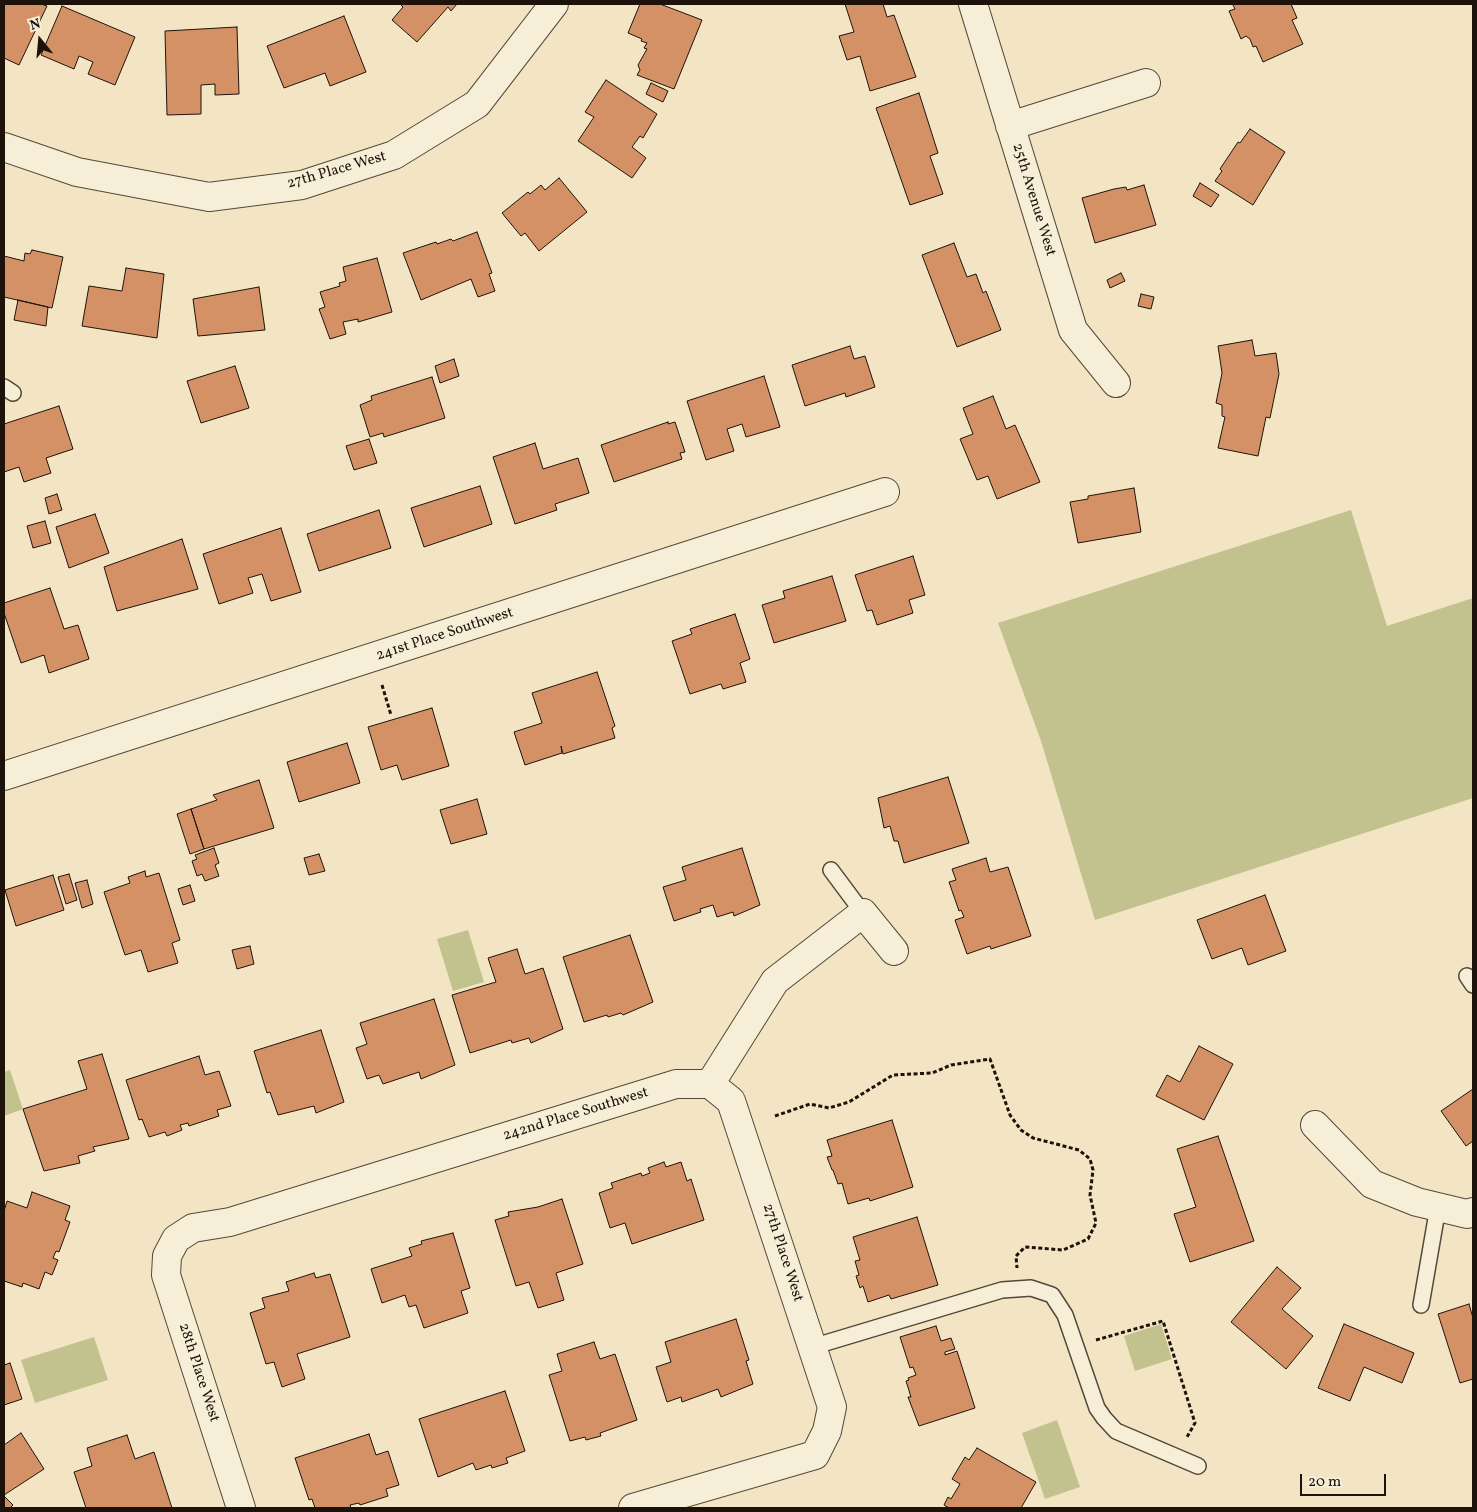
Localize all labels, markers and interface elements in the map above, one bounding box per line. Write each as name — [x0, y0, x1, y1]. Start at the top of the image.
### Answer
north arrow — [15, 15, 65, 65]
text: N — [28, 15, 43, 36]
street label: 25th Avenue West — [1007, 141, 1059, 259]
street label: 27th Place West — [285, 148, 389, 194]
street label: 241st Place Southwest — [374, 604, 516, 666]
street label: 242nd Place Southwest — [501, 1084, 651, 1146]
street label: 27th Place West — [758, 1202, 806, 1304]
street label: 28th Place West — [174, 1321, 222, 1425]
scale bar — [1302, 1464, 1388, 1496]
text: 20 m — [1308, 1472, 1341, 1493]

